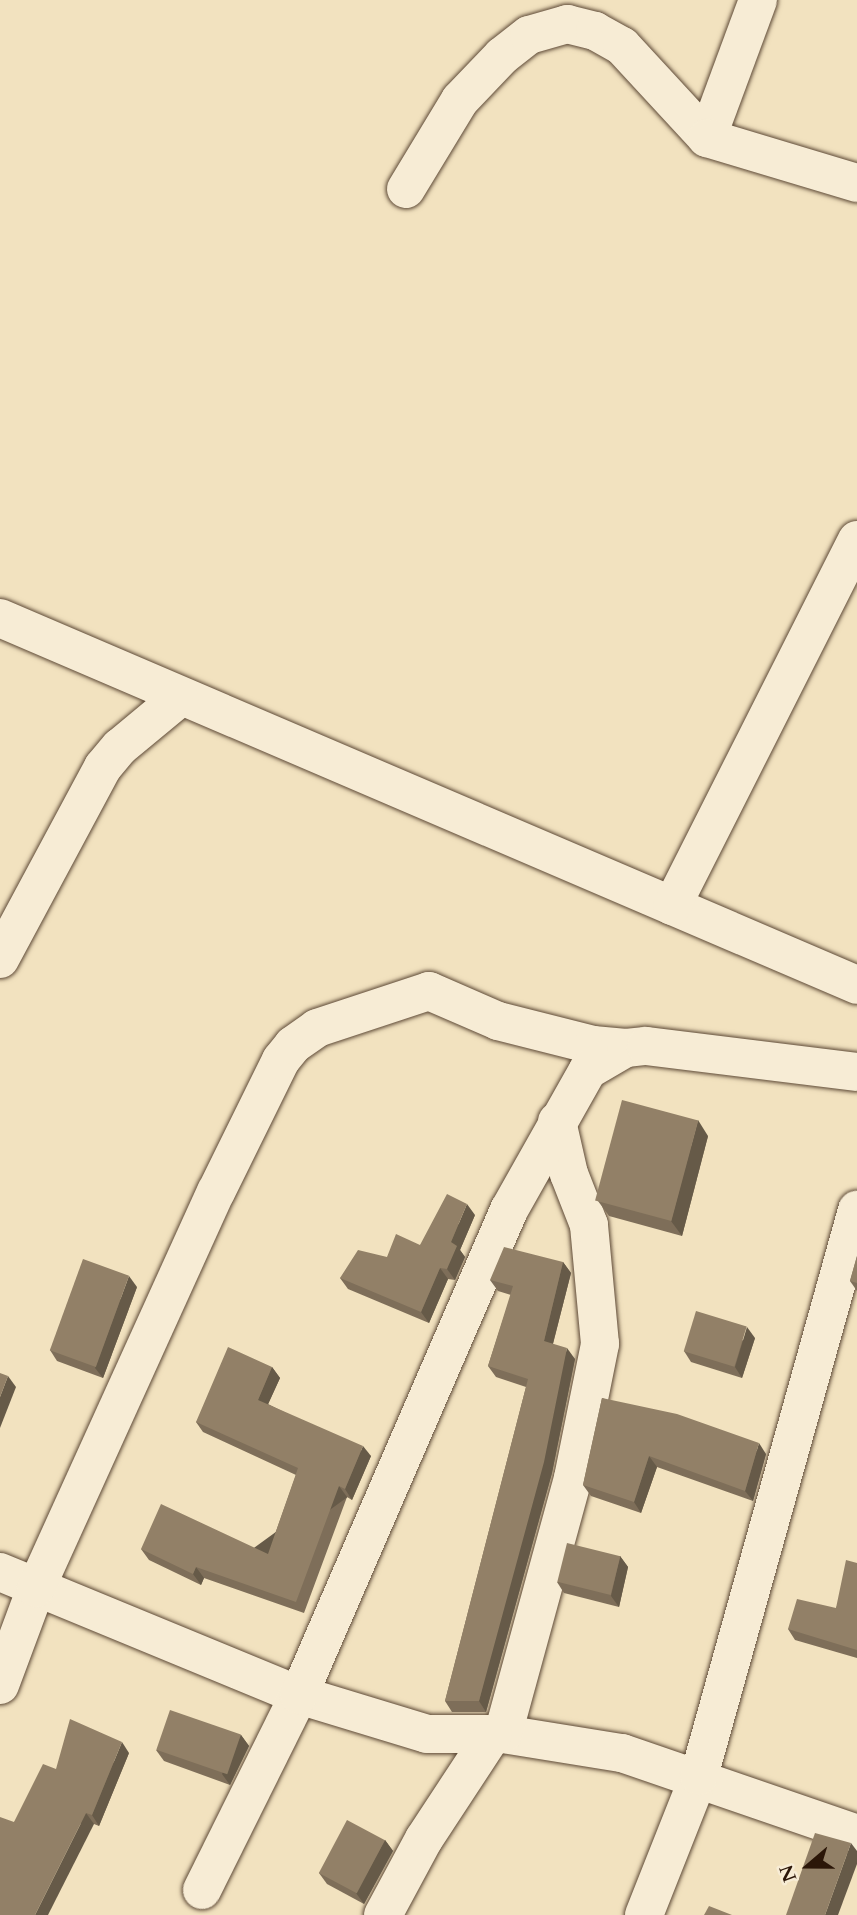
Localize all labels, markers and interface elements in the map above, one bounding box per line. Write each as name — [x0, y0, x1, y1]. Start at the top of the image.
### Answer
north arrow — [773, 1831, 843, 1901]
text: N — [773, 1861, 803, 1885]

